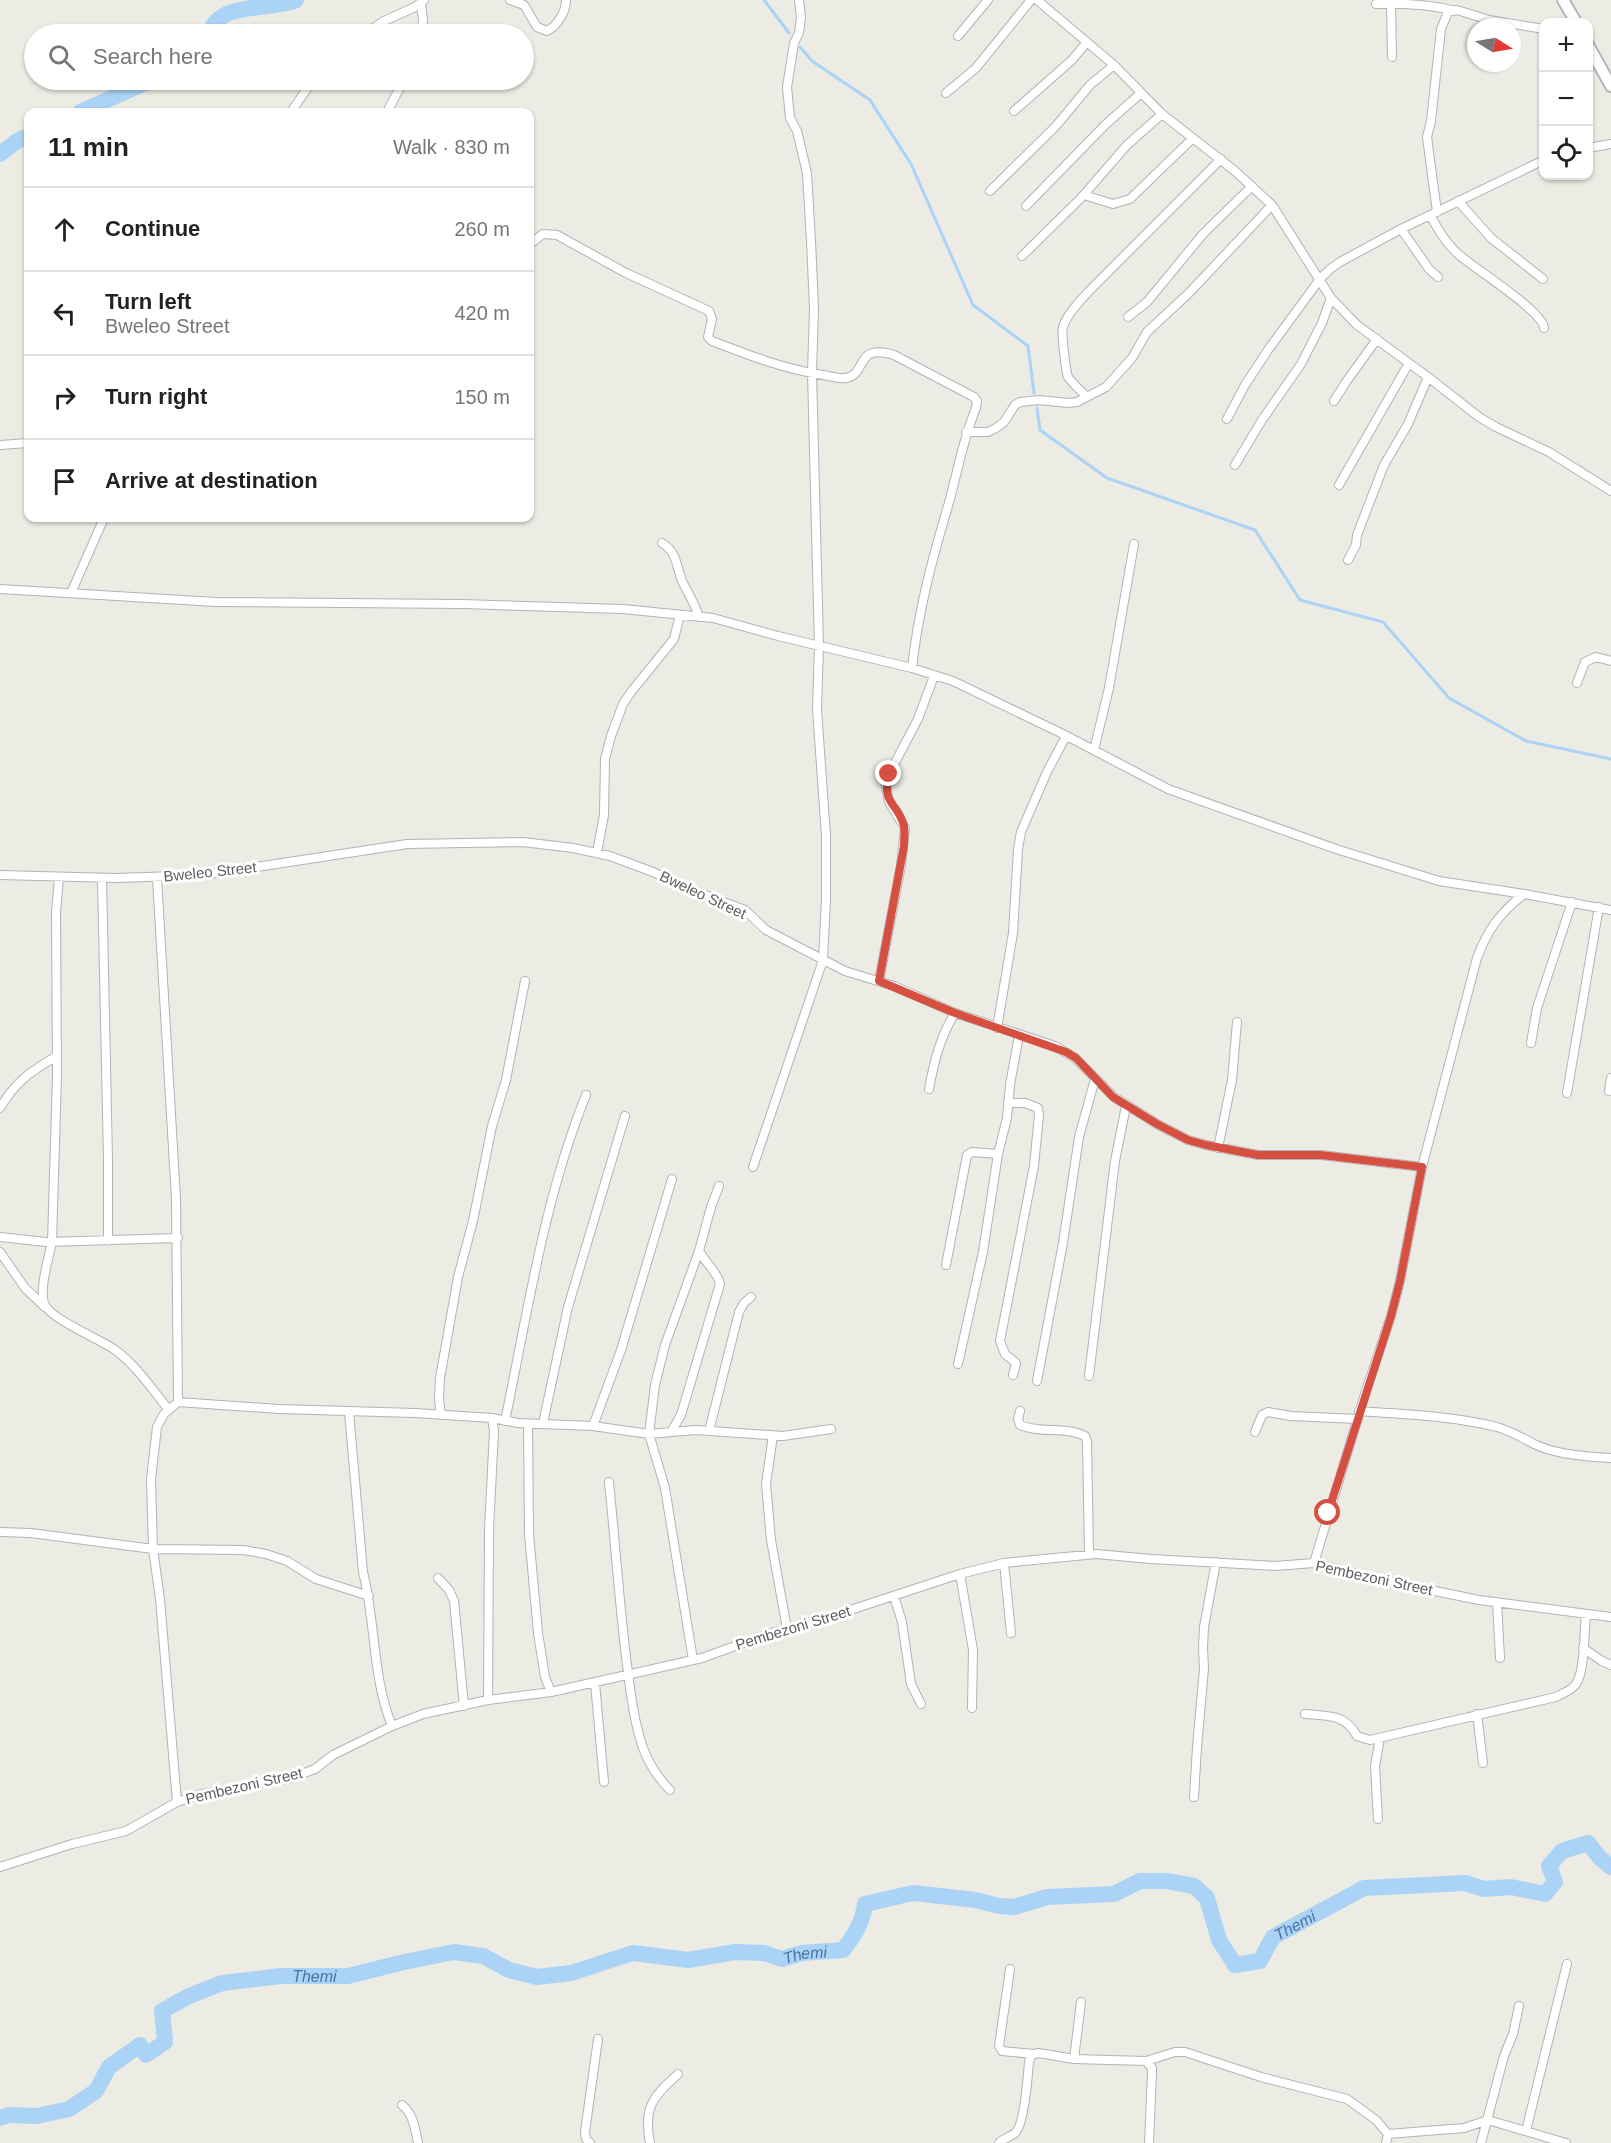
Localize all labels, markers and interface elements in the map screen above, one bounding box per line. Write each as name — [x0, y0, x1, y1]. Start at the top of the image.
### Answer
north arrow — [1467, 18, 1521, 72]
map controls — [1539, 18, 1593, 180]
button: + — [1539, 18, 1593, 72]
search box — [24, 24, 534, 90]
icon: search — [45, 41, 78, 74]
text: Search here — [93, 44, 213, 69]
button: − — [1539, 72, 1593, 126]
button: locate — [1539, 126, 1593, 180]
text: 11 min — [48, 132, 129, 162]
text: Walk · 830 m — [393, 136, 510, 158]
icon: ahead — [48, 213, 81, 246]
text: Continue — [105, 216, 200, 241]
text: 260 m — [454, 218, 510, 240]
text: Turn left — [105, 289, 191, 314]
icon: left — [48, 297, 81, 330]
text: 420 m — [454, 302, 510, 324]
text: Bweleo Street — [105, 315, 230, 337]
icon: right — [48, 381, 81, 414]
text: Turn right — [105, 384, 207, 409]
text: 150 m — [454, 386, 510, 408]
icon: arrive — [48, 465, 81, 498]
text: Arrive at destination — [105, 468, 318, 493]
route end — [875, 760, 901, 786]
street label: Bweleo Street — [163, 858, 258, 885]
street label: Bweleo Street — [657, 867, 750, 922]
route start — [1314, 1499, 1340, 1525]
street label: Pembezoni Street — [1314, 1557, 1435, 1598]
street label: Pembezoni Street — [733, 1602, 853, 1653]
street label: Pembezoni Street — [184, 1764, 305, 1807]
water label: Themi — [1271, 1907, 1319, 1944]
water label: Themi — [781, 1943, 828, 1967]
water label: Themi — [292, 1968, 337, 1985]

